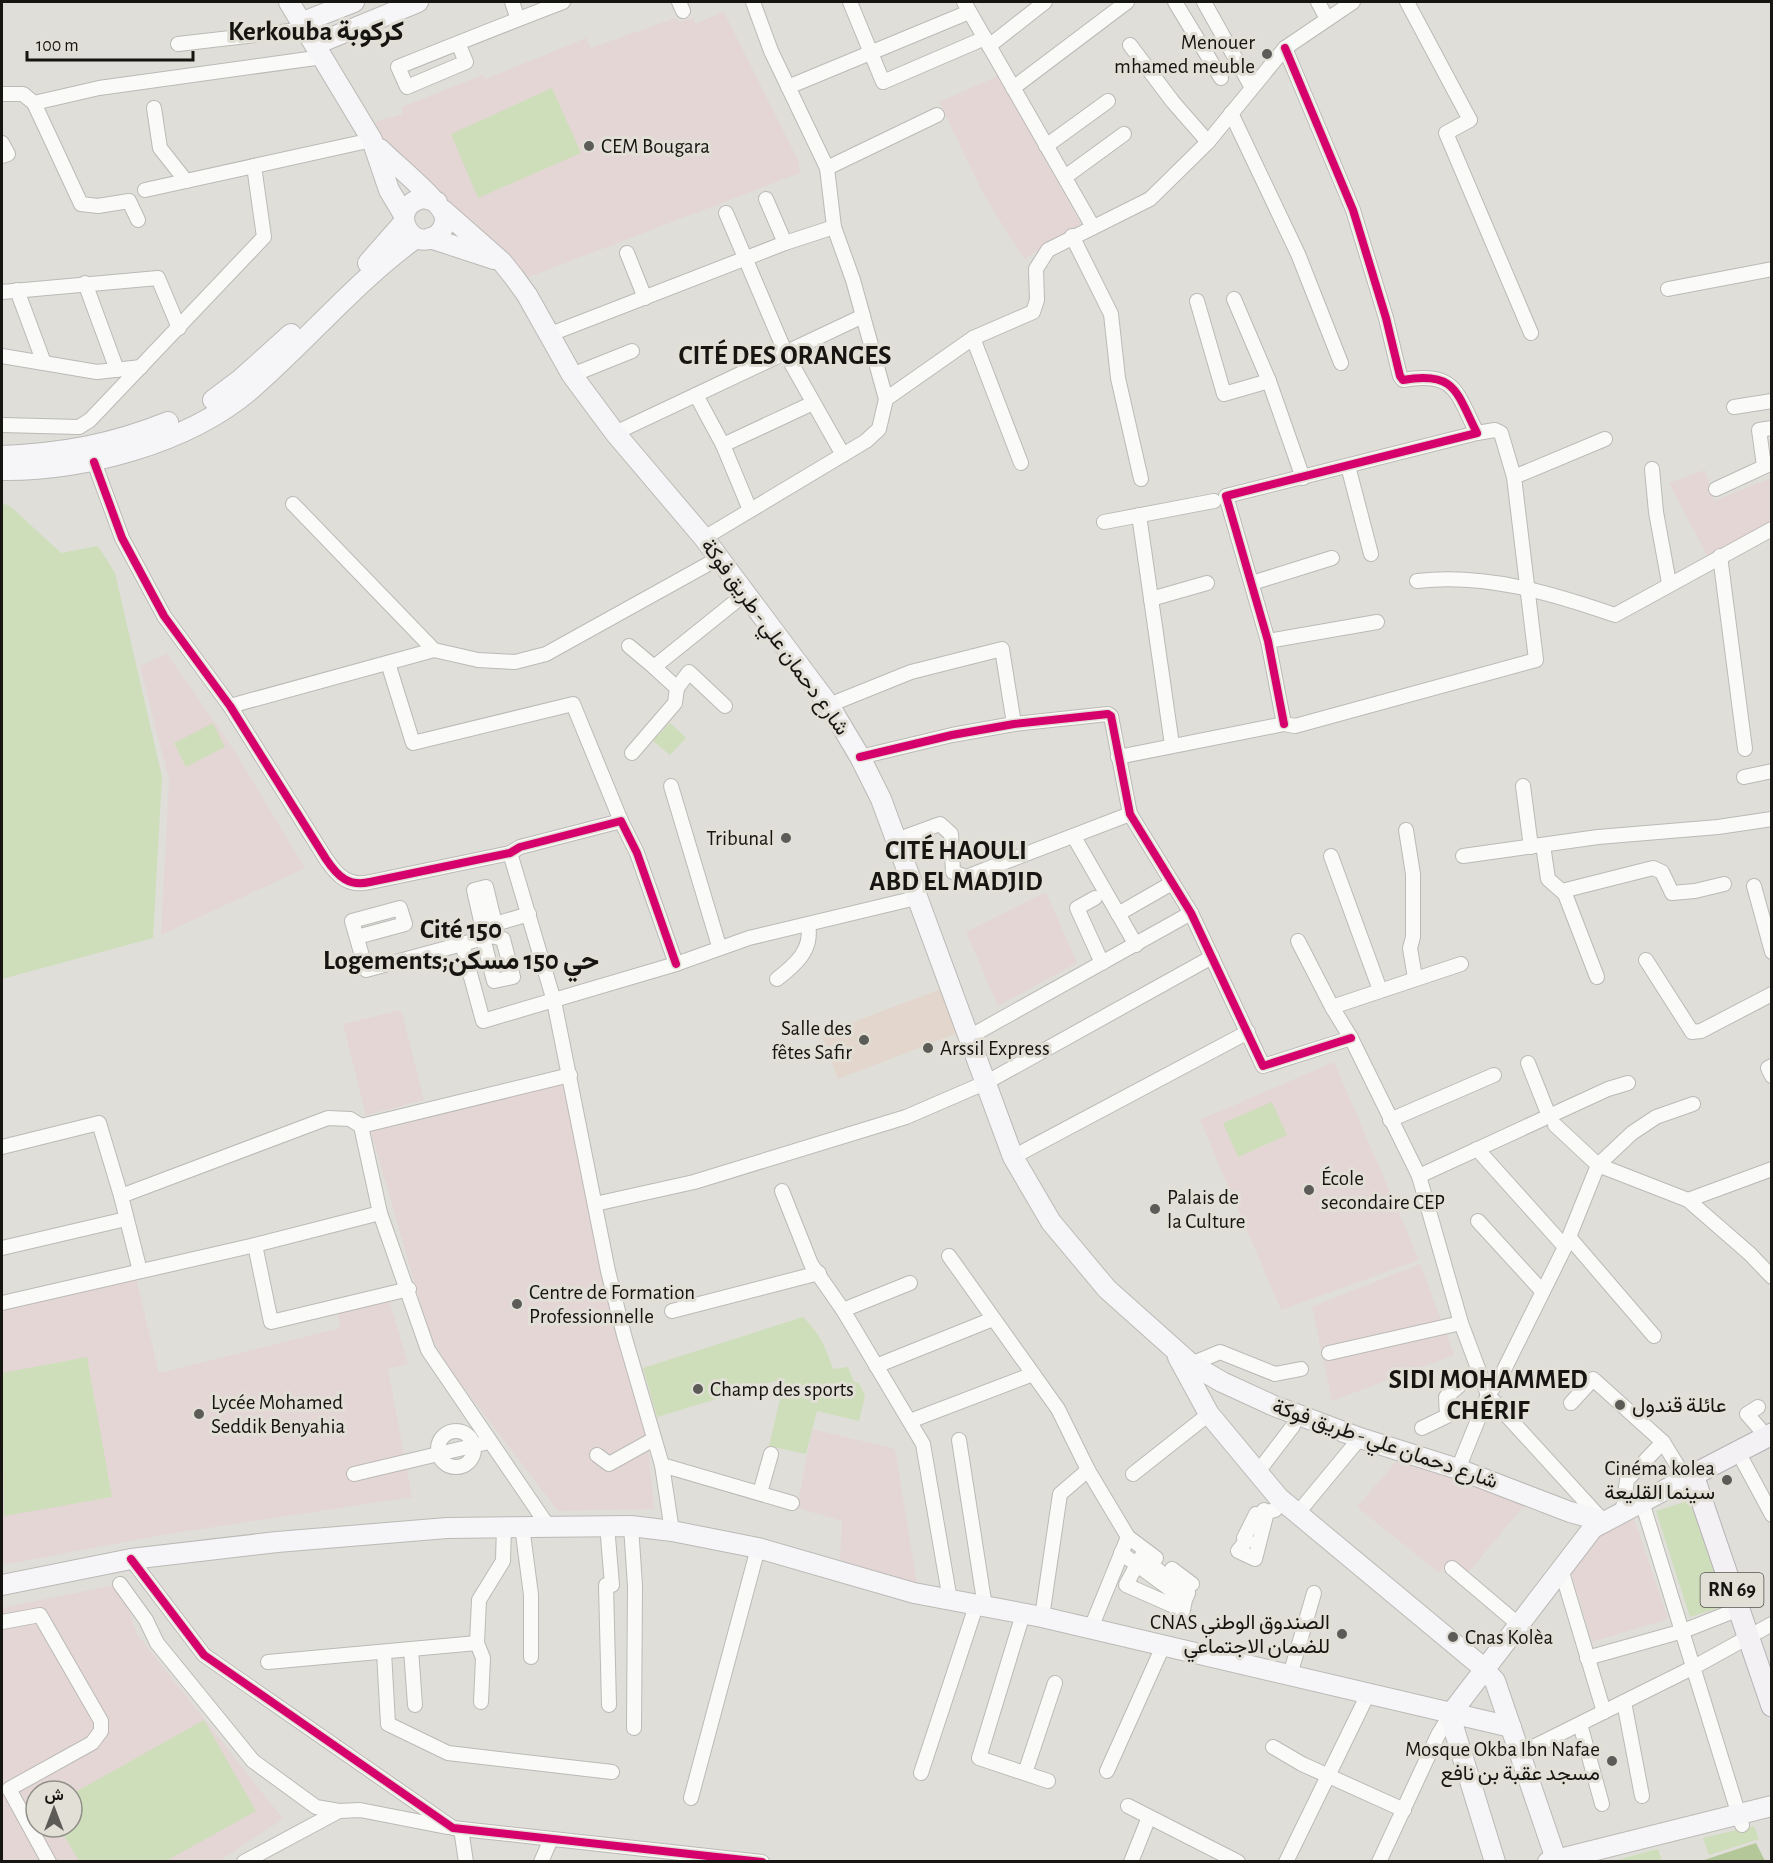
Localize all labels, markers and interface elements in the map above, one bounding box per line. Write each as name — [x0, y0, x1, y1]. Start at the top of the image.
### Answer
district label: Kerkouba كركوبة — [228, 18, 404, 48]
scale bar — [27, 24, 194, 62]
place label: Menouer mhamed meuble — [1114, 32, 1255, 77]
text: 100 m — [36, 37, 79, 55]
marker: Menouer mhamed meuble — [1260, 47, 1274, 61]
place label: CEM Bougara — [601, 136, 710, 157]
marker: CEM Bougara — [582, 139, 596, 153]
district label: CITÉ DES ORANGES — [678, 339, 892, 369]
street label: شارع دحمان علي - طريق فوكة — [692, 535, 853, 742]
place label: Tribunal — [706, 828, 774, 849]
marker: Tribunal — [779, 831, 793, 845]
district label: CITÉ HAOULI ABD EL MADJID — [869, 834, 1043, 895]
district label: Cité 150 Logements;حي 150 مسكن — [323, 916, 599, 982]
place label: Salle des fêtes Safir — [772, 1018, 852, 1063]
marker: Salle des fêtes Safir — [857, 1033, 871, 1047]
place label: Arssil Express — [940, 1038, 1050, 1059]
marker: Arssil Express — [921, 1041, 935, 1055]
place label: École secondaire CEP — [1321, 1166, 1445, 1213]
marker: École secondaire CEP — [1302, 1183, 1316, 1197]
place label: Palais de la Culture — [1167, 1187, 1246, 1232]
marker: Palais de la Culture — [1148, 1202, 1162, 1216]
place label: Centre de Formation Professionnelle — [529, 1282, 695, 1327]
marker: Centre de Formation Professionnelle — [510, 1297, 524, 1311]
district label: SIDI MOHAMMED CHÉRIF — [1388, 1366, 1588, 1424]
place label: Champ des sports — [710, 1379, 854, 1400]
marker: Champ des sports — [691, 1382, 705, 1396]
place label: Lycée Mohamed Seddik Benyahia — [211, 1392, 346, 1437]
place label: عائلة قندول — [1632, 1395, 1727, 1418]
street label: شارع دحمان علي - طريق فوكة — [1268, 1396, 1500, 1498]
marker: عائلة قندول — [1613, 1398, 1627, 1412]
marker: Lycée Mohamed Seddik Benyahia — [192, 1407, 206, 1421]
place label: Cinéma kolea سينما القليعة — [1604, 1458, 1715, 1504]
marker: Cinéma kolea سينما القليعة — [1720, 1473, 1734, 1487]
road number: RN 69 — [1700, 1573, 1764, 1607]
place label: CNAS الصندوق الوطني للضمان الاجتماعي — [1150, 1612, 1330, 1663]
marker: CNAS الصندوق الوطني للضمان الاجتماعي — [1335, 1627, 1349, 1641]
place label: Cnas Kolèa — [1465, 1627, 1553, 1648]
marker: Cnas Kolèa — [1446, 1630, 1460, 1644]
place label: Mosque Okba Ibn Nafae مسجد عقبة بن نافع — [1405, 1739, 1600, 1787]
marker: Mosque Okba Ibn Nafae مسجد عقبة بن نافع — [1605, 1754, 1619, 1768]
north arrow — [24, 1779, 84, 1839]
text: ش — [44, 1787, 64, 1804]

